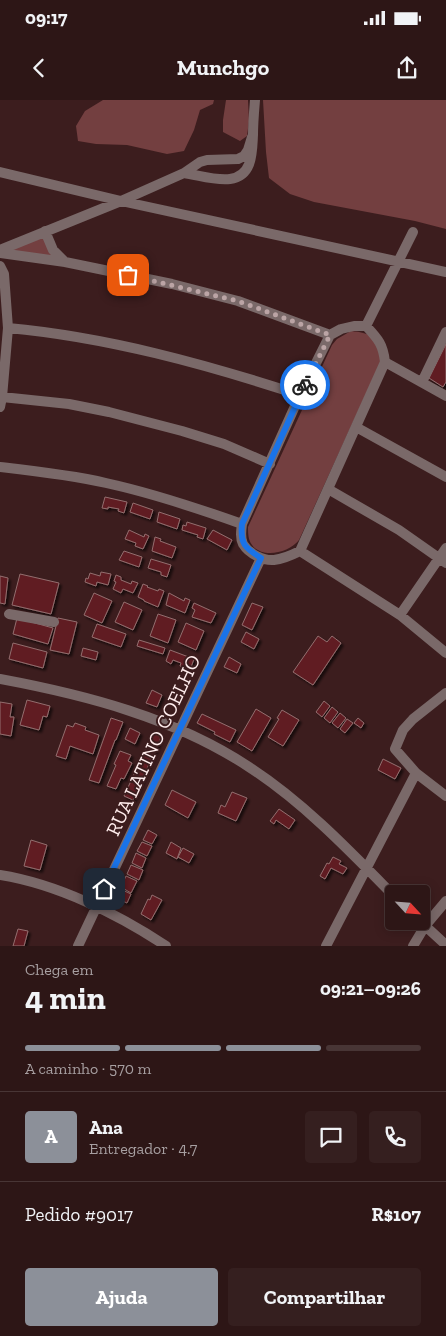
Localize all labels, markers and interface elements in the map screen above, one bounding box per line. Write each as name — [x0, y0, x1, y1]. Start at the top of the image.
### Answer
text: 09:17 — [25, 6, 68, 29]
icon: back — [25, 54, 53, 82]
text: Munchgo — [177, 54, 269, 81]
icon: share — [393, 54, 421, 82]
pin — [107, 254, 149, 296]
icon: bag — [114, 261, 142, 289]
courier — [280, 360, 330, 410]
icon: bike — [291, 371, 319, 399]
street label: RUA LATINO COELHO — [101, 651, 205, 839]
pin — [83, 868, 125, 910]
icon: home — [90, 875, 118, 903]
north arrow — [385, 885, 430, 930]
map controls — [385, 885, 430, 930]
text: Chega em — [25, 960, 93, 979]
text: 09:21–09:26 — [320, 977, 421, 1000]
text: 4 min — [25, 979, 106, 1017]
text: A caminho · 570 m — [25, 1059, 151, 1078]
button: chat — [305, 1111, 357, 1163]
button: phone — [369, 1111, 421, 1163]
text: Ana — [89, 1116, 123, 1139]
text: A — [44, 1125, 58, 1148]
text: Entregador · 4.7 — [89, 1139, 197, 1158]
text: Pedido #9017 — [25, 1203, 133, 1226]
text: R$107 — [372, 1203, 421, 1226]
button: Ajuda — [25, 1268, 218, 1326]
button: Compartilhar — [228, 1268, 421, 1326]

